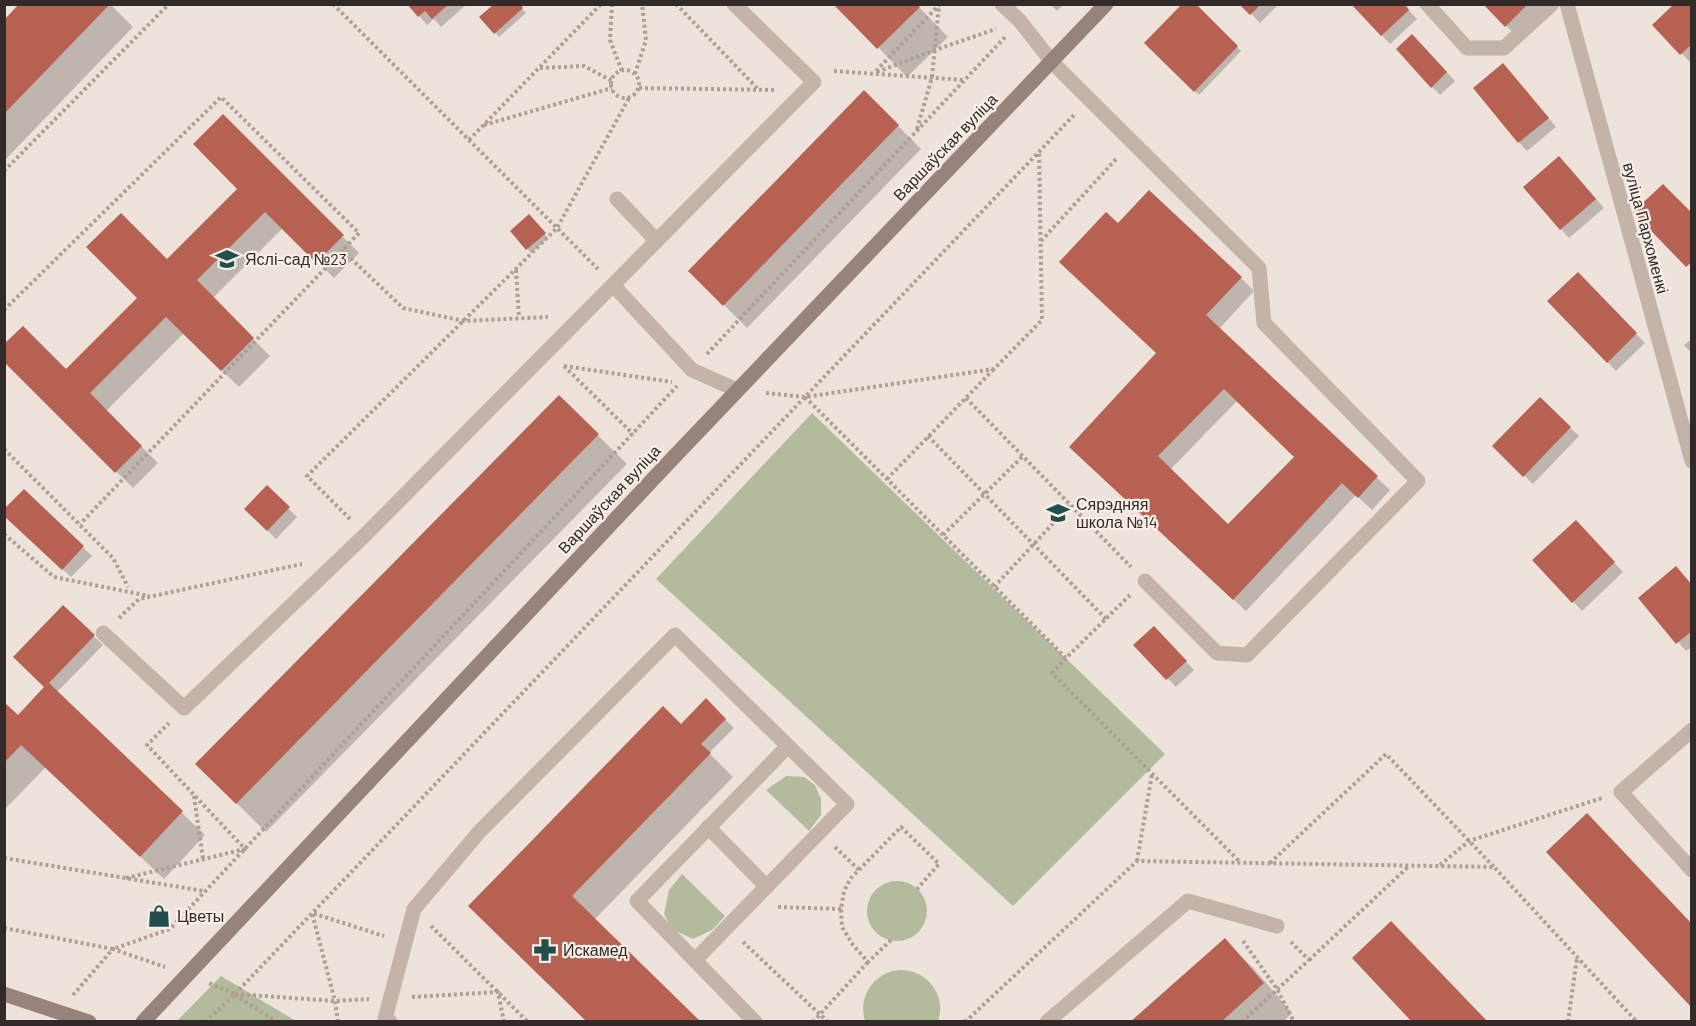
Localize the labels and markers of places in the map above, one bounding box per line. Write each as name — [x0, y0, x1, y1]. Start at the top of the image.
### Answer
school or university icon: Яслі-сад №23 — [214, 246, 240, 272]
place label: Яслі-сад №23 — [245, 249, 347, 268]
place label: Сярэдняя школа №14 — [1076, 494, 1158, 531]
school or university icon: Сярэдняя школа №14 — [1045, 500, 1071, 526]
shop icon: Цветы — [146, 903, 172, 929]
place label: Цветы — [177, 906, 224, 925]
pharmacy icon: Искамед — [532, 937, 558, 963]
place label: Искамед — [563, 940, 628, 959]

